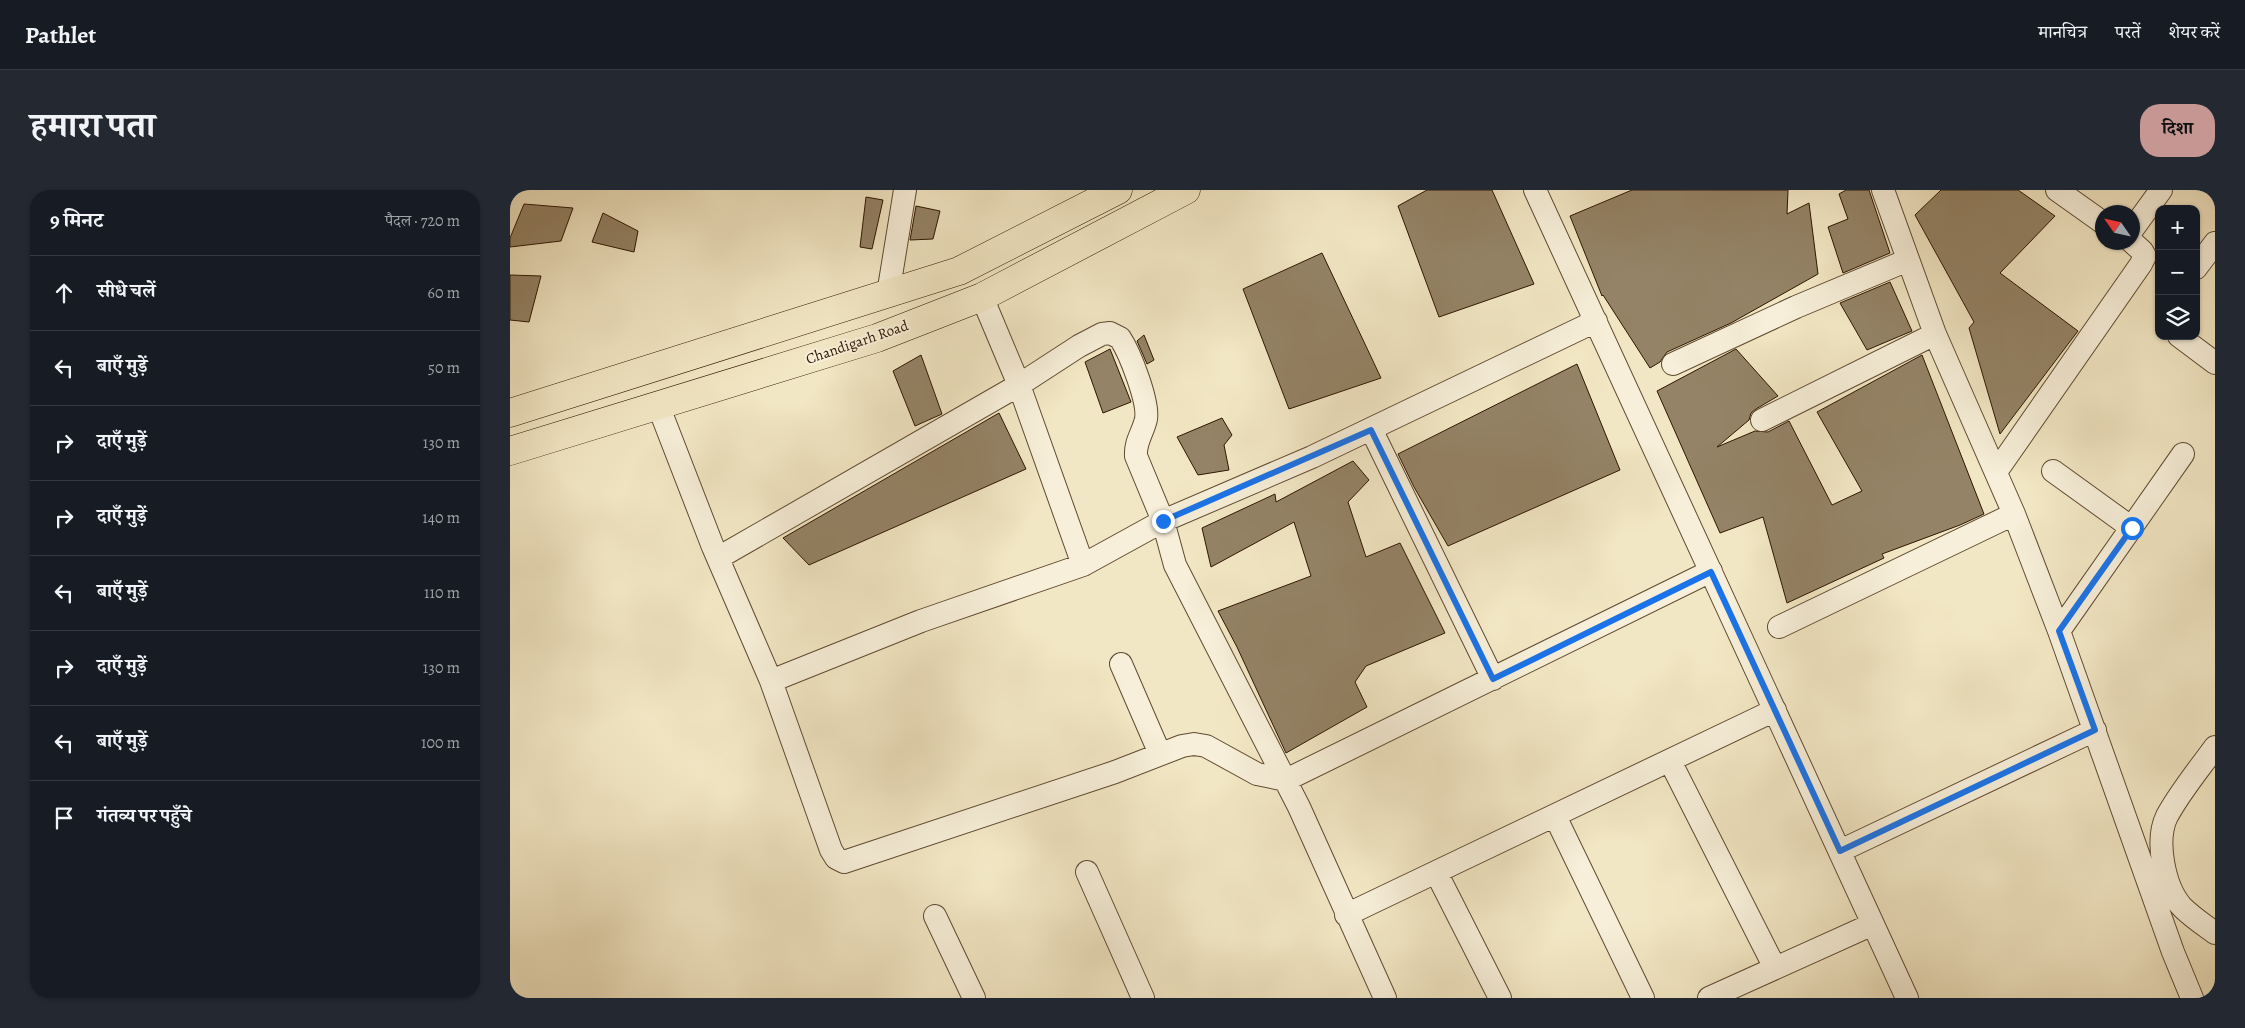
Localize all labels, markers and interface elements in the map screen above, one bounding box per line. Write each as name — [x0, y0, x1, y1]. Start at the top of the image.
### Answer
text: Pathlet — [25, 19, 96, 51]
text: मानचित्र — [2038, 20, 2087, 44]
text: परतें — [2115, 20, 2141, 44]
text: शेयर करें — [2169, 20, 2220, 44]
text: हमारा पता — [30, 101, 155, 149]
button: दिशा — [2140, 104, 2215, 157]
north arrow — [2095, 205, 2140, 250]
map controls — [2155, 205, 2200, 340]
button: + — [2155, 205, 2200, 250]
text: 9 मिनट — [50, 206, 103, 234]
text: पैदल · 720 m — [385, 210, 460, 232]
button: − — [2155, 250, 2200, 295]
text: सीधे चलें — [97, 278, 155, 304]
icon: ahead — [50, 279, 78, 307]
text: 60 m — [428, 282, 460, 304]
button: layers — [2155, 295, 2200, 340]
street label: Chandigarh Road — [803, 315, 912, 369]
text: बाएँ मुड़ें — [97, 353, 147, 379]
icon: left — [50, 354, 78, 382]
text: 50 m — [428, 357, 460, 379]
text: दाएँ मुड़ें — [97, 428, 147, 454]
icon: right — [50, 429, 78, 457]
text: 130 m — [423, 432, 460, 454]
text: दाएँ मुड़ें — [97, 503, 147, 529]
icon: right — [50, 504, 78, 532]
text: 140 m — [422, 507, 460, 529]
route end — [1152, 510, 1175, 533]
route start — [2121, 517, 2144, 540]
text: बाएँ मुड़ें — [97, 578, 147, 604]
icon: left — [50, 579, 78, 607]
text: 110 m — [424, 582, 460, 604]
text: दाएँ मुड़ें — [97, 653, 147, 679]
icon: right — [50, 654, 78, 682]
text: 130 m — [423, 657, 460, 679]
text: बाएँ मुड़ें — [97, 728, 147, 754]
icon: left — [50, 729, 78, 757]
text: 100 m — [421, 732, 460, 754]
text: गंतव्य पर पहुँचे — [97, 803, 192, 829]
icon: arrive — [50, 804, 78, 832]

